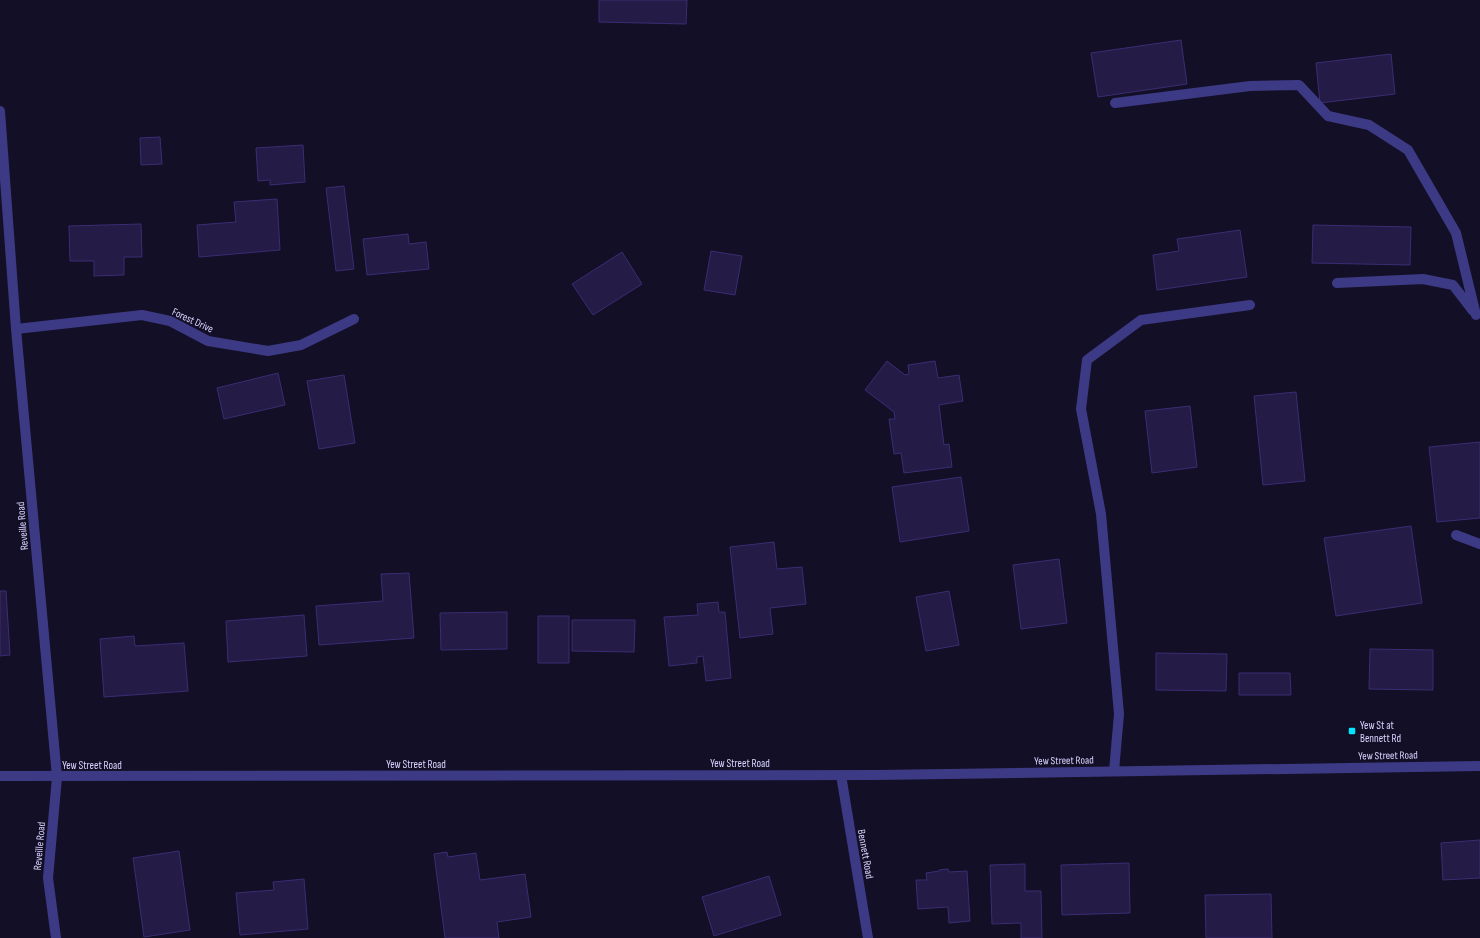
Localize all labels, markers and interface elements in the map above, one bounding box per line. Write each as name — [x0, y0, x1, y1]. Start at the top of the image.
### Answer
street label: Forest Drive — [170, 305, 216, 336]
street label: Reveille Road — [14, 501, 31, 551]
place label: Yew St at Bennett Rd — [1360, 719, 1402, 745]
marker: Yew St at Bennett Rd — [1347, 726, 1357, 736]
street label: Yew Street Road — [1358, 748, 1418, 763]
street label: Yew Street Road — [1034, 753, 1094, 768]
street label: Yew Street Road — [710, 757, 770, 770]
street label: Yew Street Road — [386, 758, 446, 771]
street label: Yew Street Road — [62, 759, 122, 772]
street label: Reveille Road — [31, 821, 48, 871]
street label: Bennett Road — [855, 828, 876, 880]

